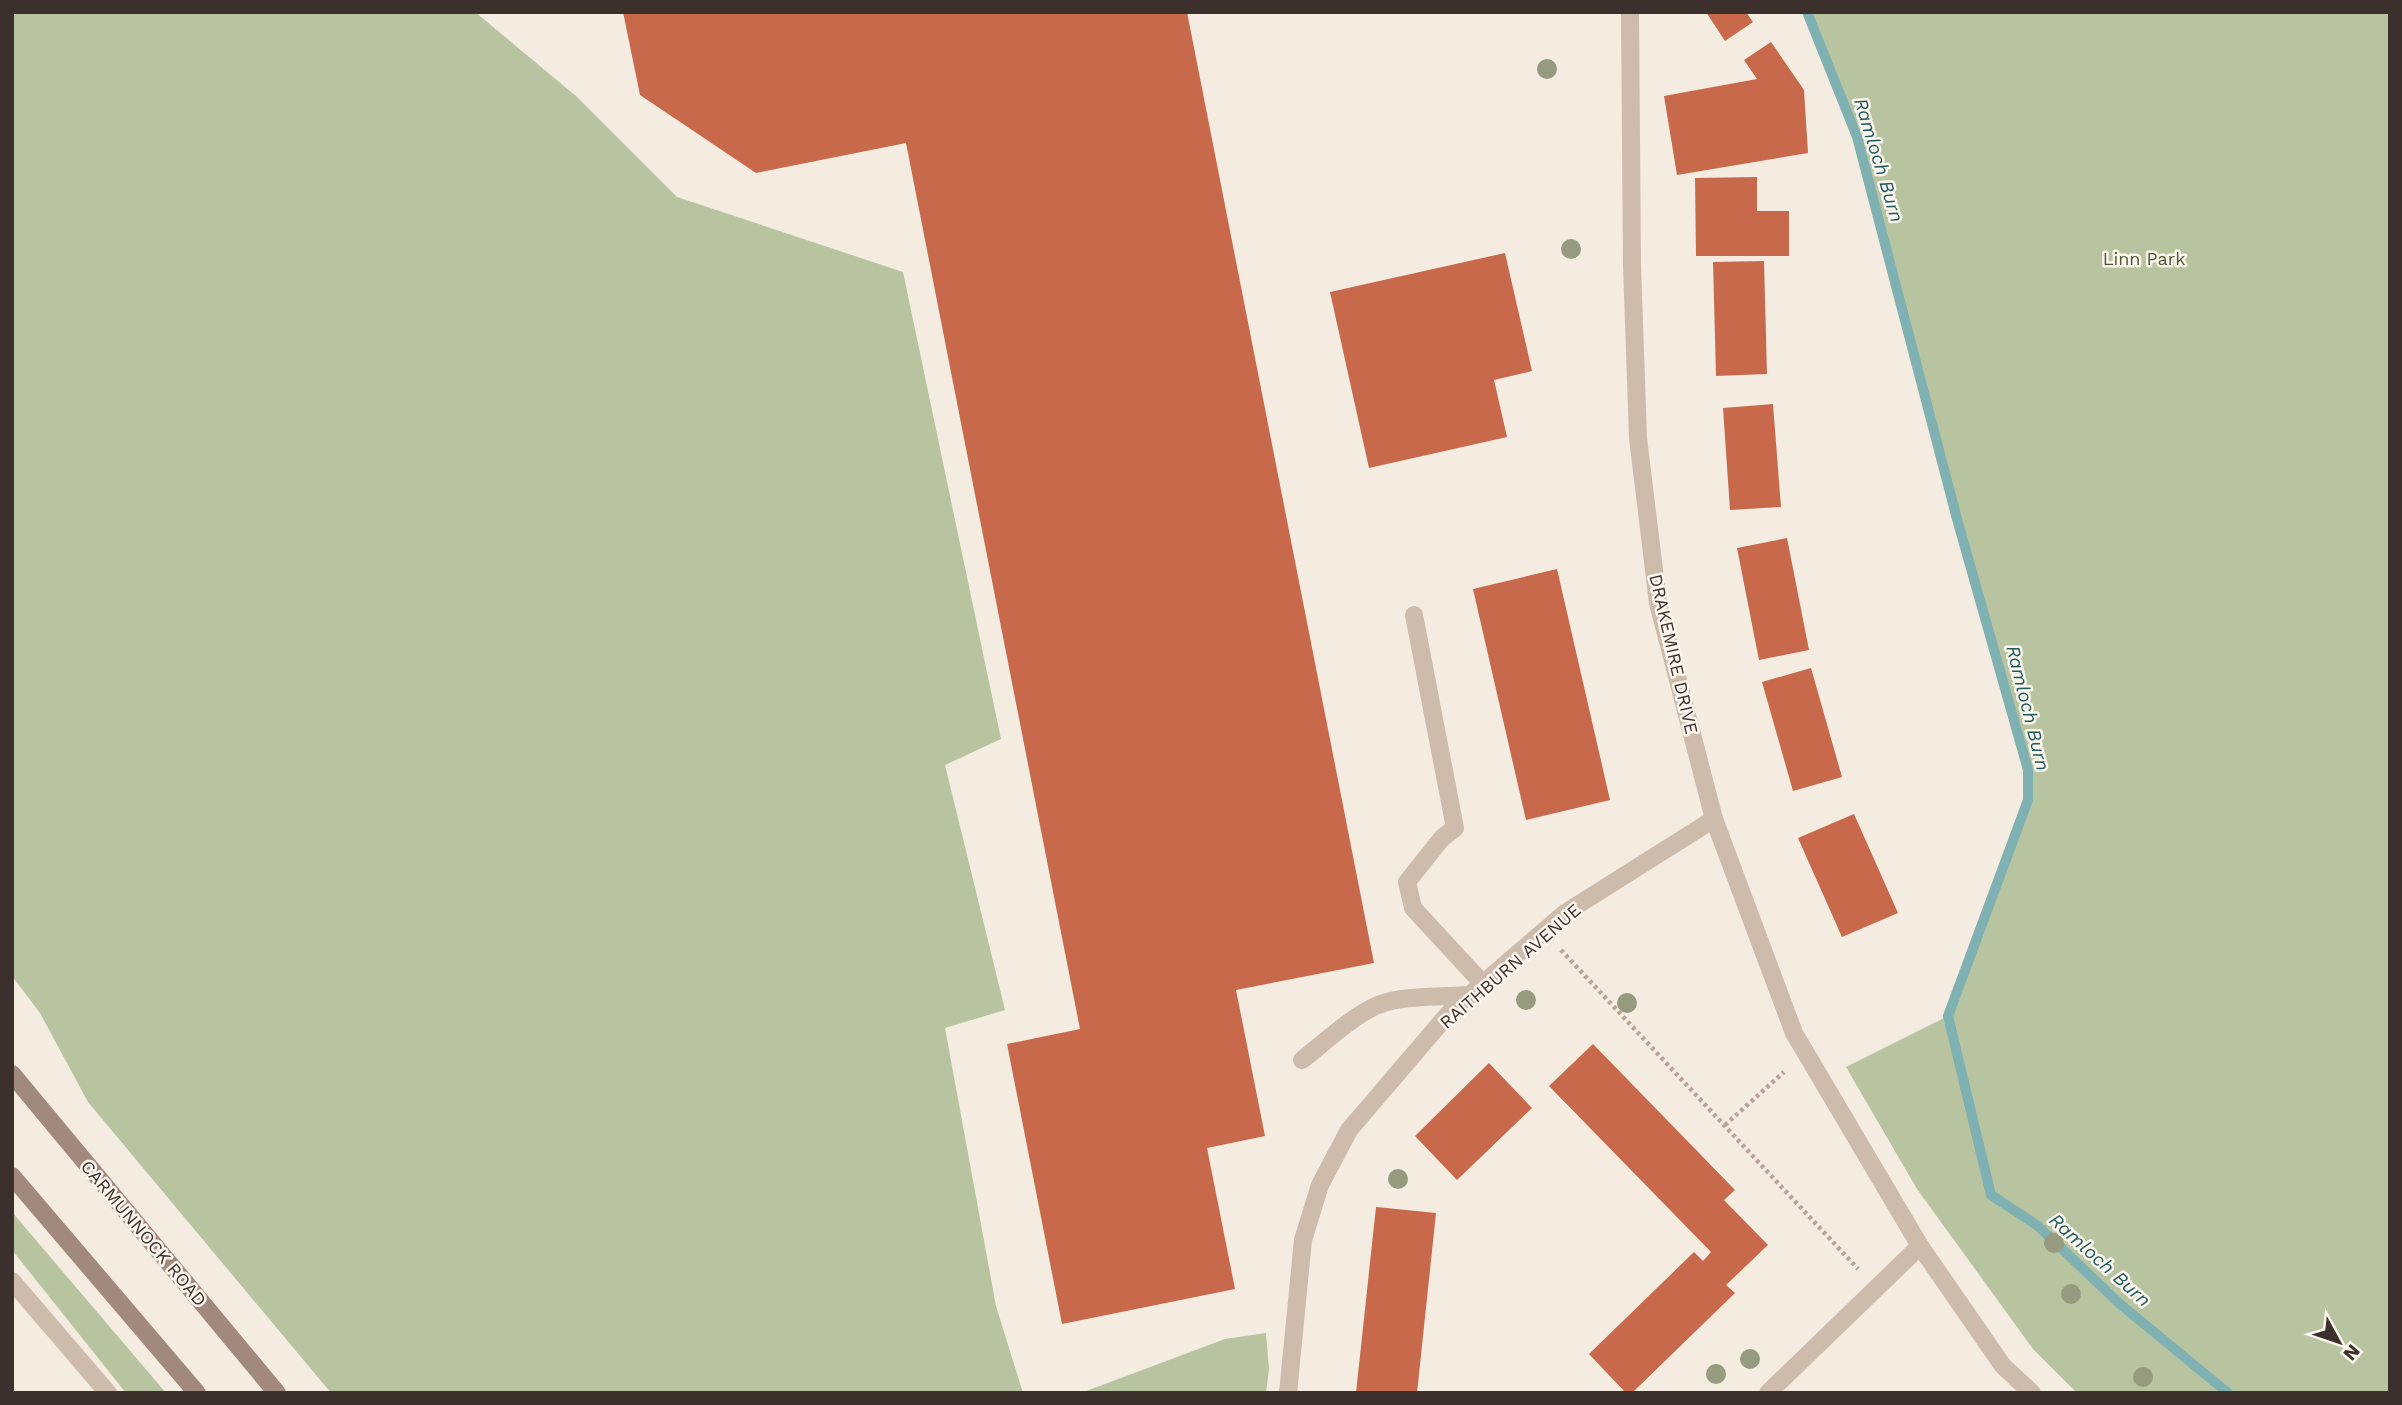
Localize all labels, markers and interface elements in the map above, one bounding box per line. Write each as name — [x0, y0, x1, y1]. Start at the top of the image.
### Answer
water label: Ramloch Burn — [1849, 95, 1909, 225]
park label: Linn Park — [2103, 248, 2185, 269]
street label: DRAKEMIRE DRIVE — [1645, 572, 1703, 736]
water label: Ramloch Burn — [2001, 643, 2055, 773]
street label: RAITHBURN AVENUE — [1435, 899, 1585, 1033]
street label: CARMUNNOCK ROAD — [77, 1156, 211, 1310]
water label: Ramloch Burn — [2045, 1208, 2155, 1312]
north arrow — [2304, 1307, 2374, 1377]
text: N — [2338, 1340, 2365, 1365]

